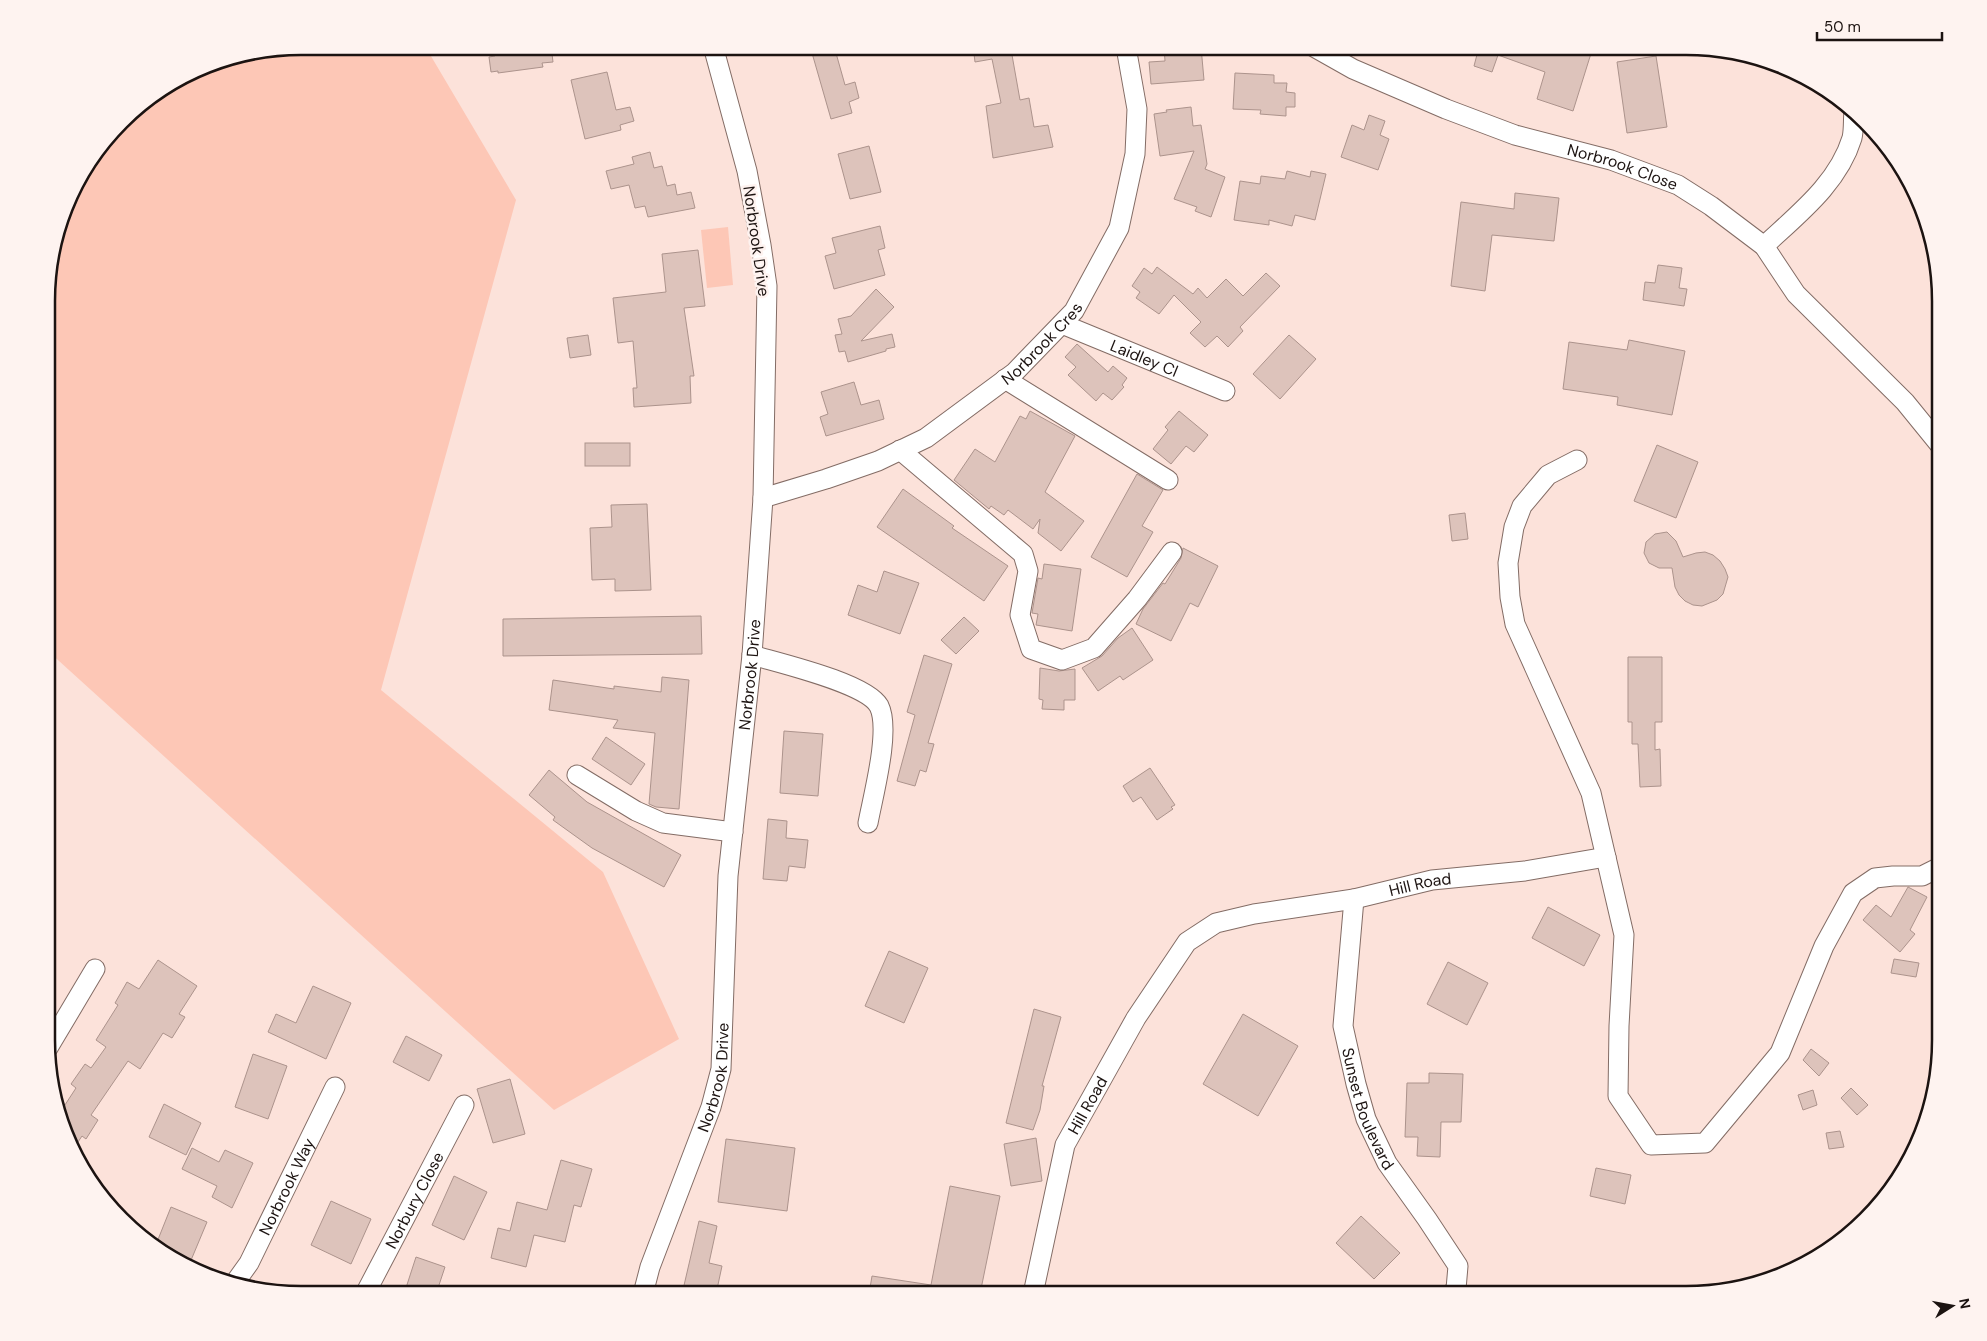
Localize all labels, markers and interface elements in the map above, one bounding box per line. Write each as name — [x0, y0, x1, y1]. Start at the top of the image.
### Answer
scale bar — [1817, 10, 1942, 42]
text: 50 m — [1824, 17, 1861, 37]
street label: Norbrook Close — [1565, 139, 1681, 195]
street label: Norbrook Drive — [738, 185, 775, 298]
street label: Norbrook Cres — [997, 299, 1088, 390]
street label: Laidley Cl — [1107, 335, 1181, 382]
street label: Norbrook Drive — [734, 619, 765, 731]
street label: Hill Road — [1387, 868, 1452, 901]
street label: Norbrook Drive — [692, 1022, 734, 1135]
street label: Sunset Boulevard — [1337, 1046, 1399, 1174]
street label: Hill Road — [1063, 1073, 1112, 1138]
street label: Norbrook Way — [254, 1135, 320, 1239]
street label: Norbury Close — [381, 1148, 449, 1252]
north arrow — [1927, 1281, 1977, 1331]
text: N — [1955, 1297, 1975, 1310]

